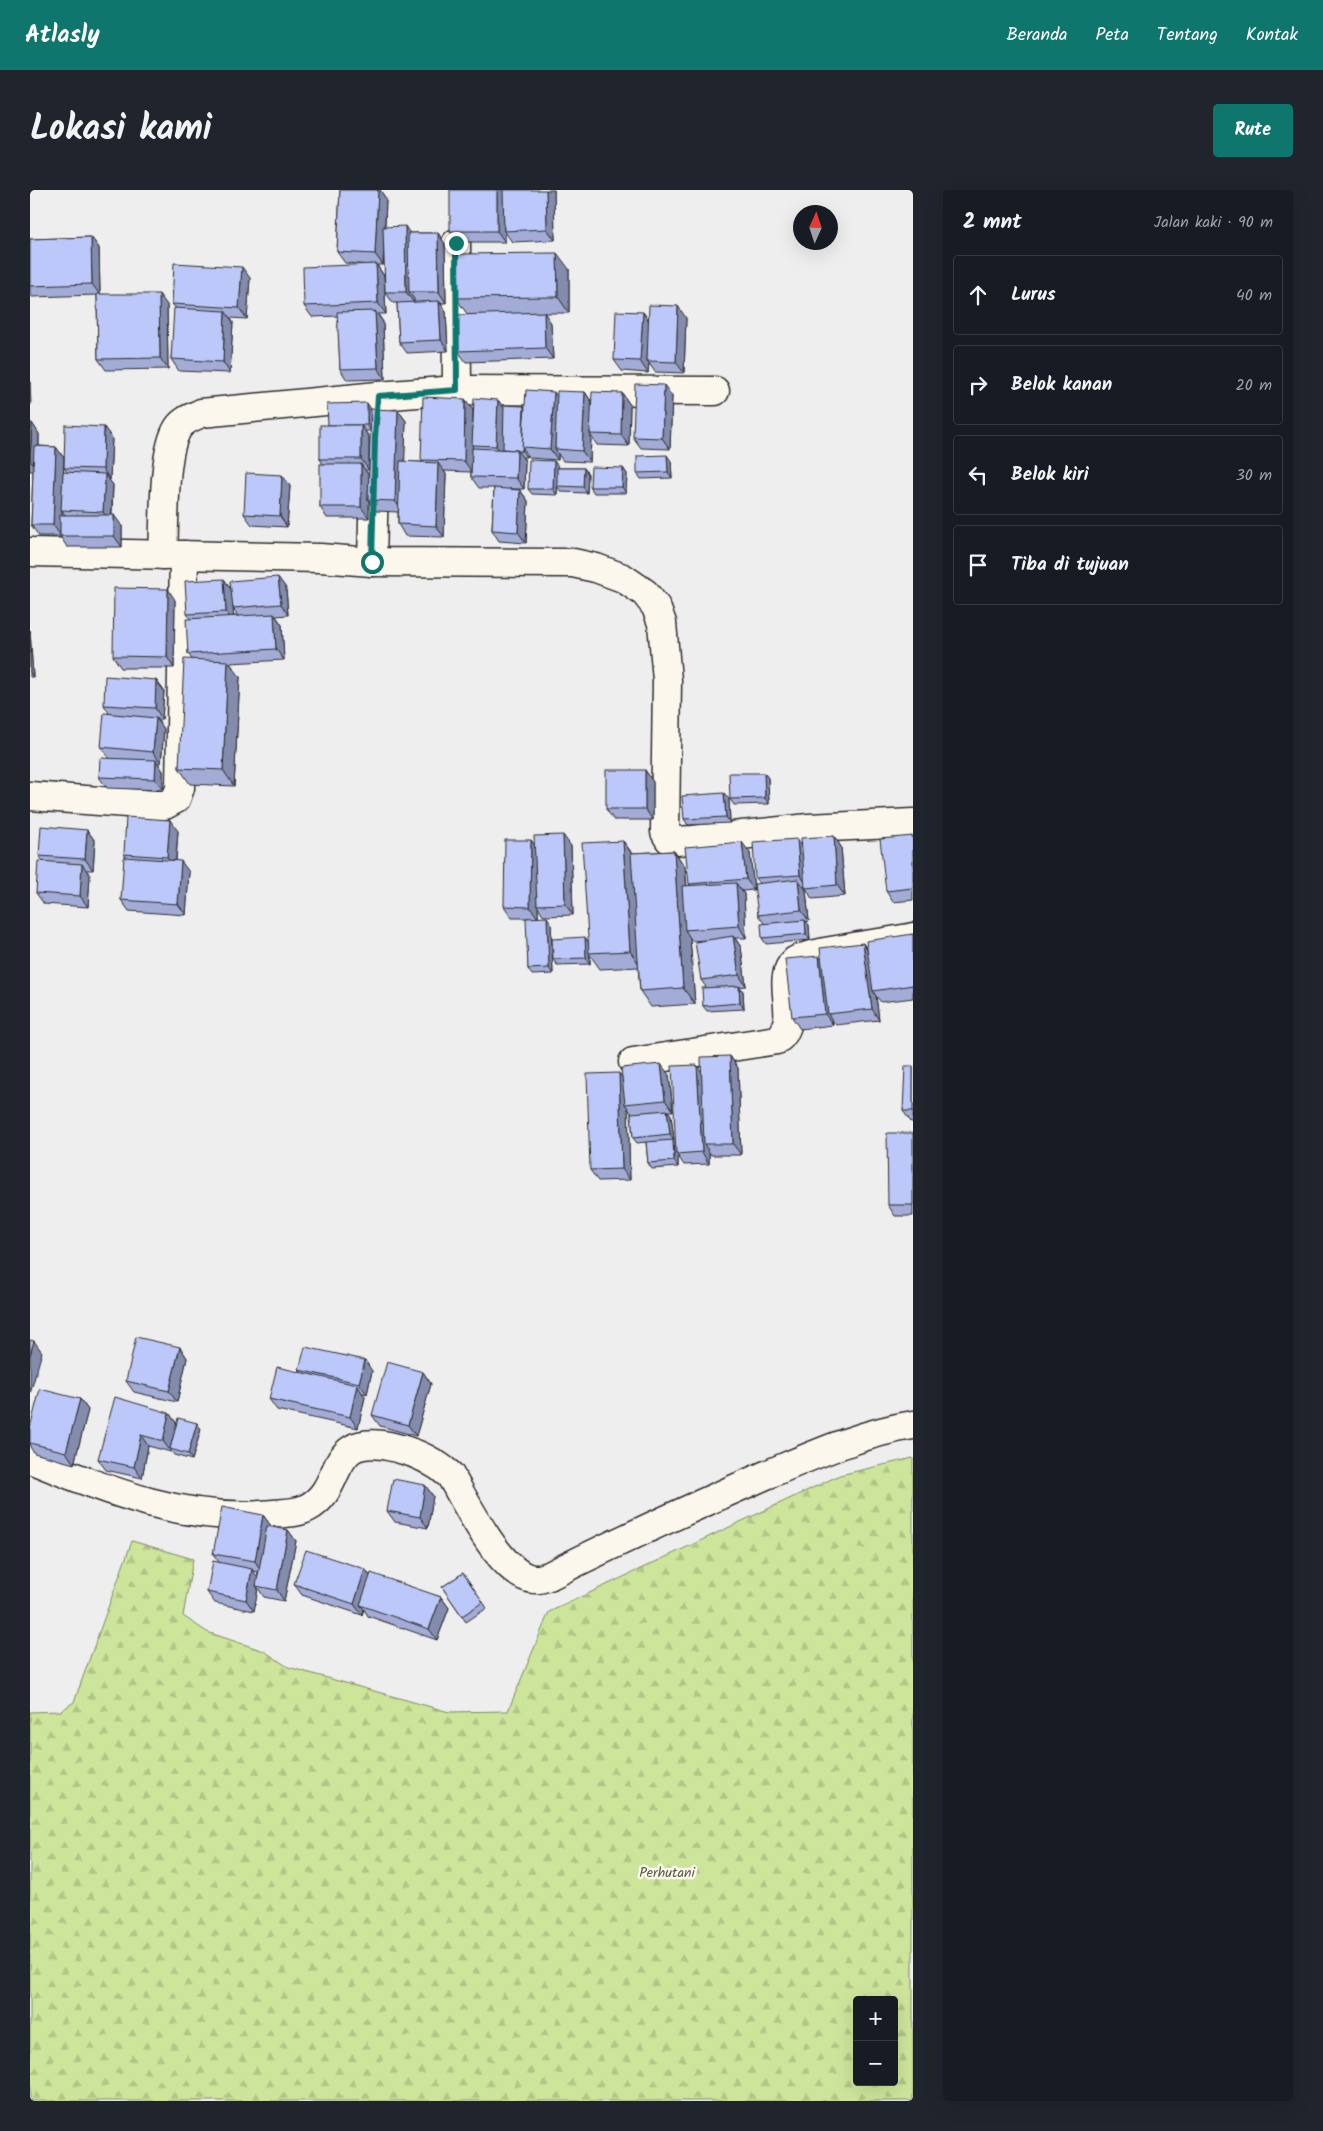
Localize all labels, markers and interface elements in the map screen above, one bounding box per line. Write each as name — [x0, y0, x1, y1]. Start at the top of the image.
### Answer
text: Atlasly — [25, 16, 100, 55]
text: Beranda — [1007, 21, 1068, 50]
text: Peta — [1096, 21, 1129, 50]
text: Tentang — [1157, 21, 1218, 50]
text: Kontak — [1246, 21, 1298, 50]
text: Lokasi kami — [30, 102, 212, 158]
button: Rute — [1213, 104, 1293, 157]
north arrow — [793, 205, 838, 250]
text: 2 mnt — [963, 206, 1022, 239]
text: Jalan kaki · 90 m — [1154, 210, 1273, 235]
route end — [445, 232, 468, 255]
text: Lurus — [1011, 280, 1056, 310]
icon: ahead — [964, 281, 992, 309]
text: 40 m — [1236, 283, 1272, 308]
text: Belok kanan — [1011, 370, 1112, 400]
icon: right — [964, 371, 992, 399]
text: 20 m — [1236, 373, 1272, 398]
text: Belok kiri — [1011, 460, 1089, 490]
icon: left — [964, 461, 992, 489]
text: 30 m — [1236, 463, 1272, 488]
text: Tiba di tujuan — [1011, 550, 1129, 580]
route start — [361, 551, 384, 574]
icon: arrive — [964, 551, 992, 579]
park label: Perhutani — [639, 1862, 695, 1884]
map controls — [853, 1996, 898, 2086]
button: + — [853, 1996, 898, 2041]
button: − — [853, 2041, 898, 2086]

